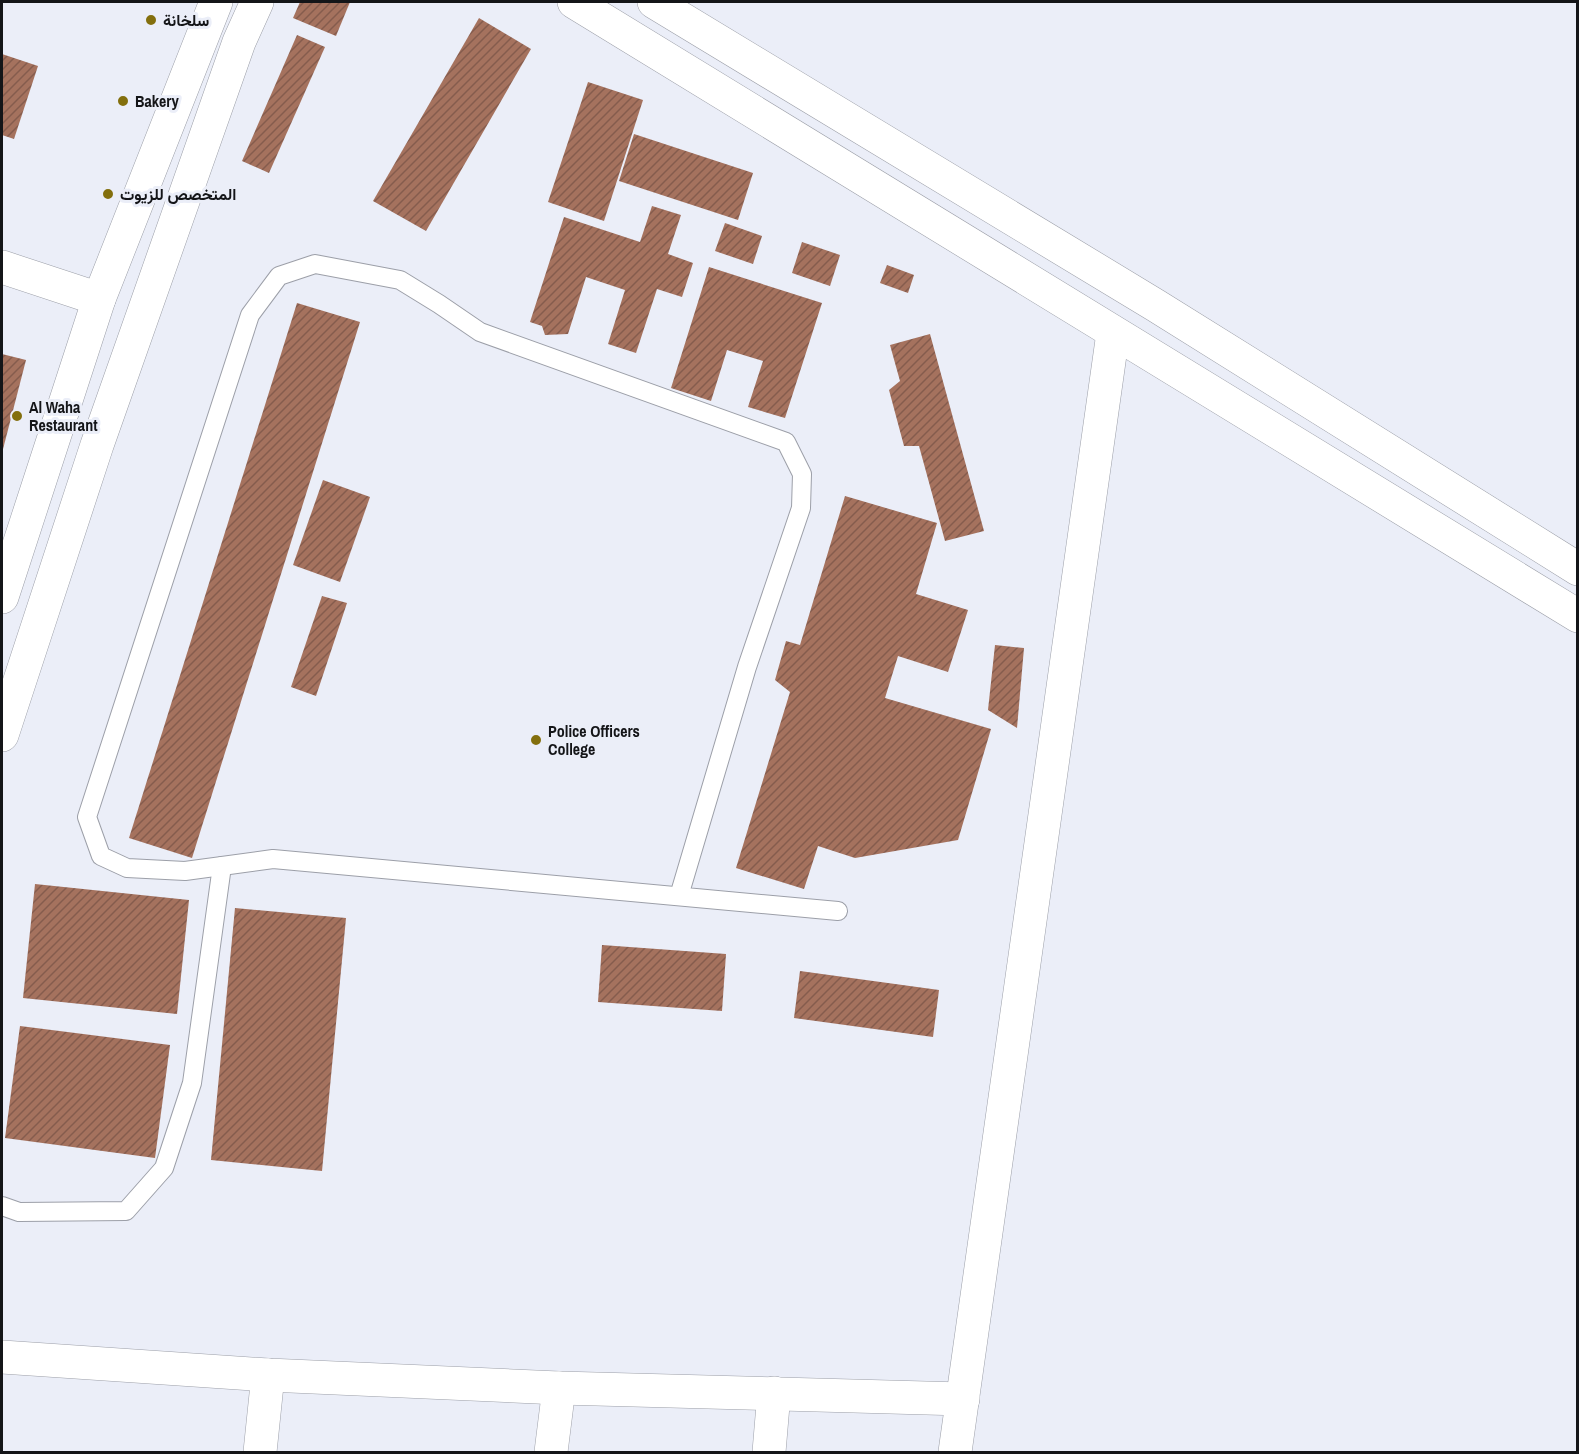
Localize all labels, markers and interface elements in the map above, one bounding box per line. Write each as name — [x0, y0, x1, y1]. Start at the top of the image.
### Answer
place label: سلخانة — [163, 9, 210, 31]
marker: سلخانة — [144, 13, 158, 27]
place label: Bakery — [135, 90, 179, 112]
marker: Bakery — [116, 94, 130, 108]
place label: المتخصص للزيوت — [120, 183, 236, 205]
marker: المتخصص للزيوت — [101, 187, 115, 201]
place label: Al Waha Restaurant — [29, 396, 98, 436]
marker: Al Waha Restaurant — [10, 409, 24, 423]
place label: Police Officers College — [548, 720, 640, 760]
marker: Police Officers College — [529, 733, 543, 747]

